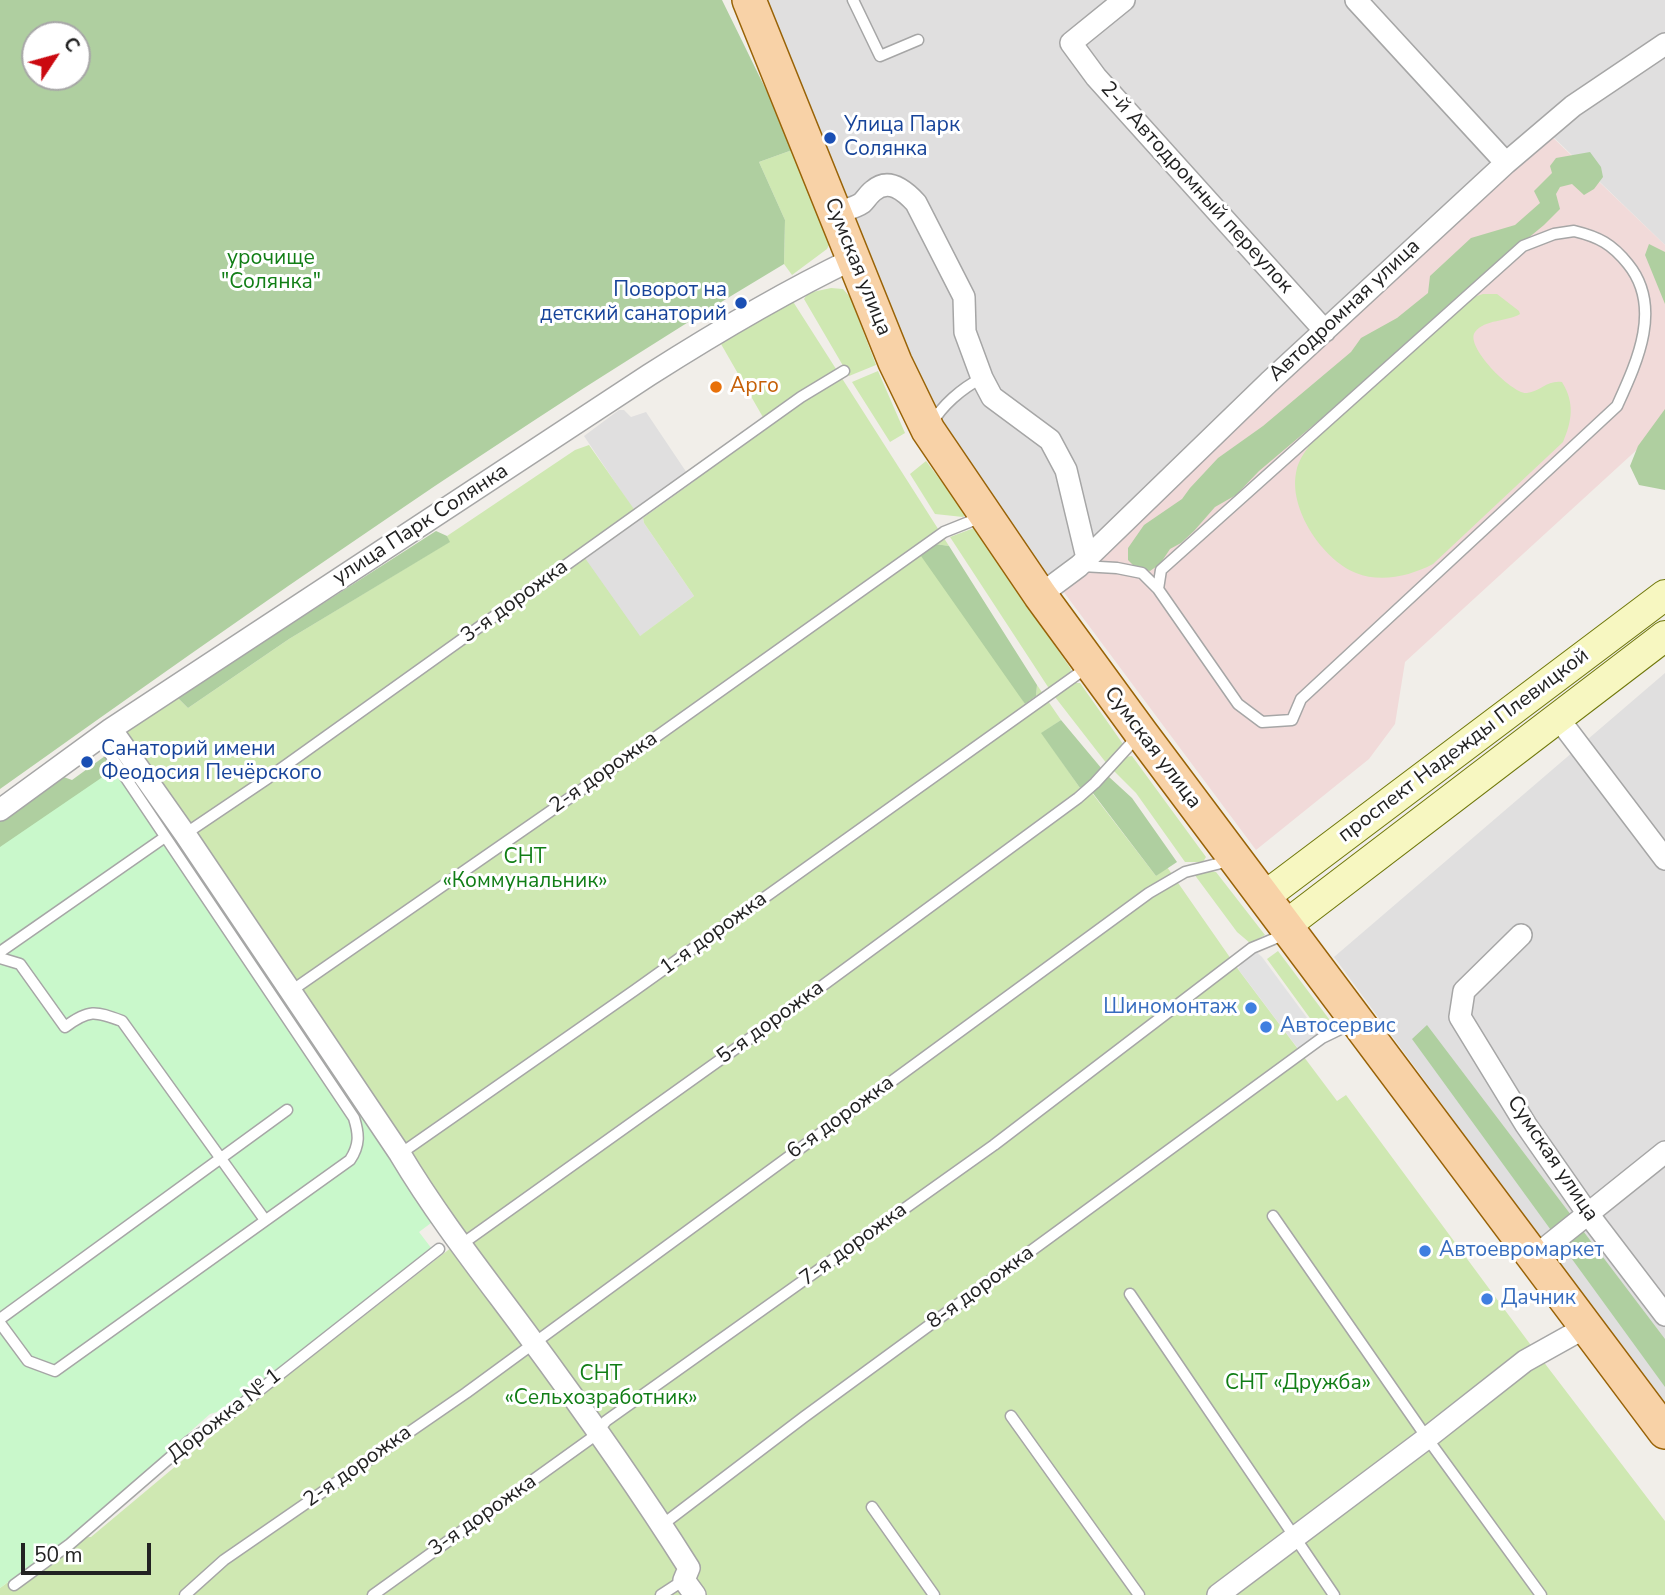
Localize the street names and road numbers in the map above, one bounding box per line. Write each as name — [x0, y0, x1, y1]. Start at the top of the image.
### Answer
street label: 2-й Автодромный переулок — [1094, 77, 1298, 299]
street label: Сумская улица — [818, 194, 896, 340]
street label: Автодромная улица — [1264, 234, 1426, 388]
street label: улица Парк Солянка — [329, 459, 513, 591]
street label: 3-я дорожка — [457, 555, 573, 649]
street label: проспект Надежды Плевицкой — [1334, 643, 1594, 849]
street label: Сумская улица — [1098, 682, 1206, 814]
street label: 2-я дорожка — [545, 727, 663, 819]
street label: 1-я дорожка — [656, 887, 772, 981]
street label: 5-я дорожка — [713, 976, 829, 1070]
street label: 6-я дорожка — [783, 1071, 899, 1165]
street label: Сумская улица — [1501, 1091, 1603, 1227]
street label: 7-я дорожка — [796, 1198, 912, 1292]
street label: 8-я дорожка — [923, 1241, 1039, 1335]
street label: Дорожка № 1 — [163, 1364, 287, 1468]
street label: 2-я дорожка — [299, 1421, 417, 1513]
street label: 3-я дорожка — [424, 1470, 542, 1562]

